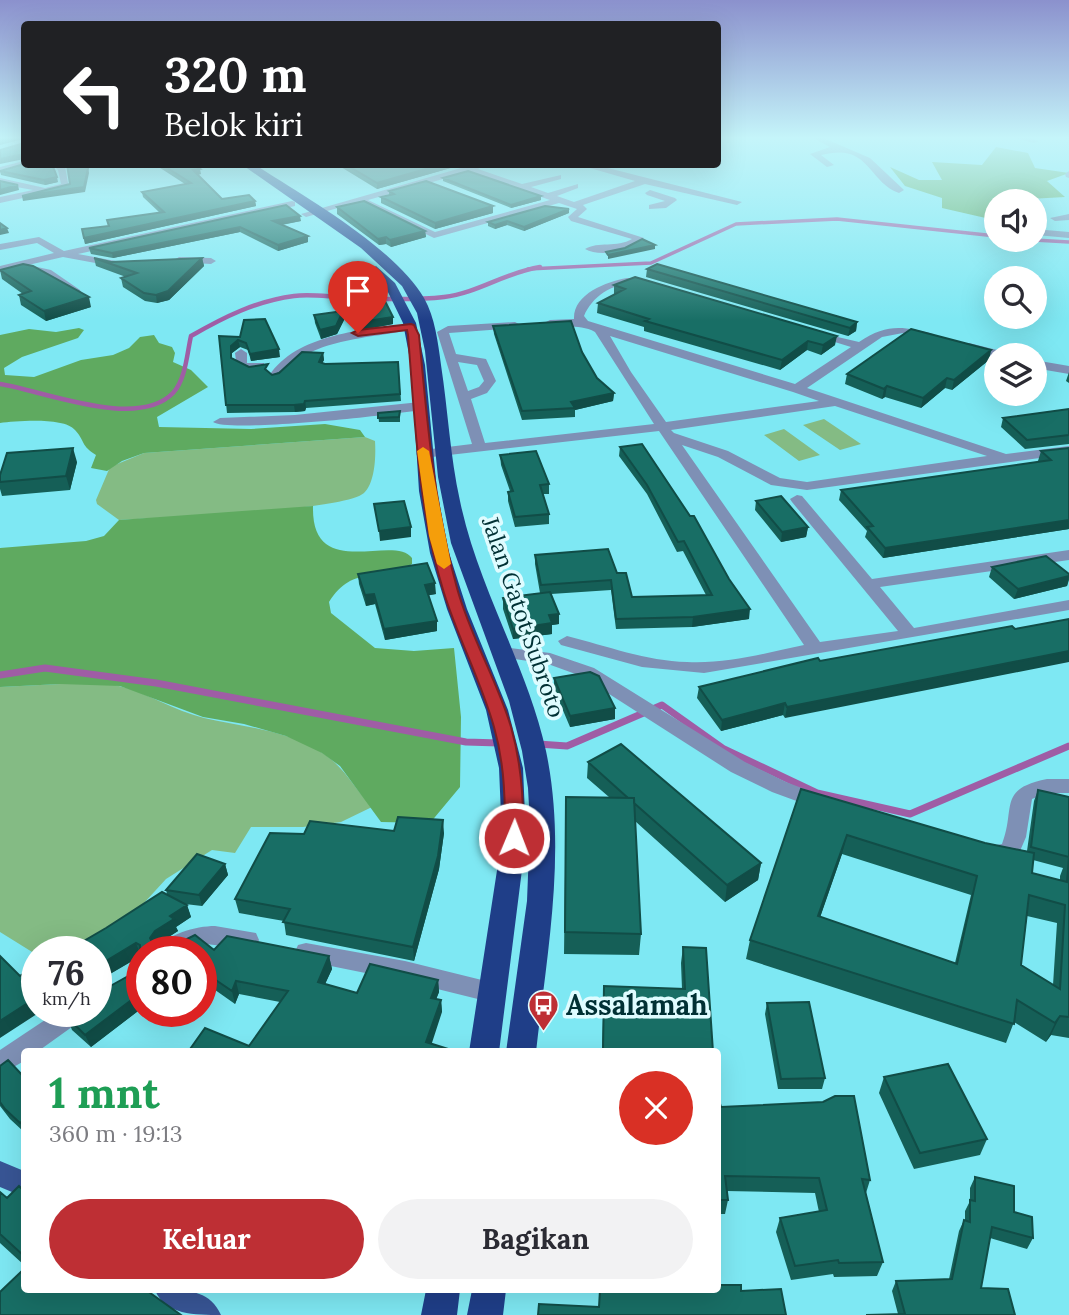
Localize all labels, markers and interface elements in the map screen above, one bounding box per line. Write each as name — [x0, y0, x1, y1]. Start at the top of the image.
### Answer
text: 320 m — [164, 43, 307, 105]
icon: left — [49, 49, 140, 140]
text: Belok kiri — [164, 104, 303, 145]
map controls — [984, 189, 1047, 406]
button: sound — [984, 189, 1047, 252]
pin — [328, 261, 388, 333]
button: search — [984, 266, 1047, 329]
icon: arrive — [339, 272, 377, 310]
button: layers — [984, 343, 1047, 406]
street label: Jalan Gatot Subroto — [476, 512, 572, 721]
position arrow — [477, 801, 551, 875]
speed limit sign: 80 — [126, 936, 217, 1027]
text: 76 — [48, 950, 85, 995]
text: km/h — [42, 987, 91, 1010]
place label: Assalamah — [566, 987, 708, 1023]
bus stop icon: Assalamah — [526, 988, 560, 1032]
text: 1 mnt — [49, 1066, 160, 1120]
button: close — [619, 1071, 693, 1145]
text: 360 m · 19:13 — [49, 1119, 182, 1148]
button: Keluar — [49, 1199, 364, 1279]
button: Bagikan — [378, 1199, 693, 1279]

